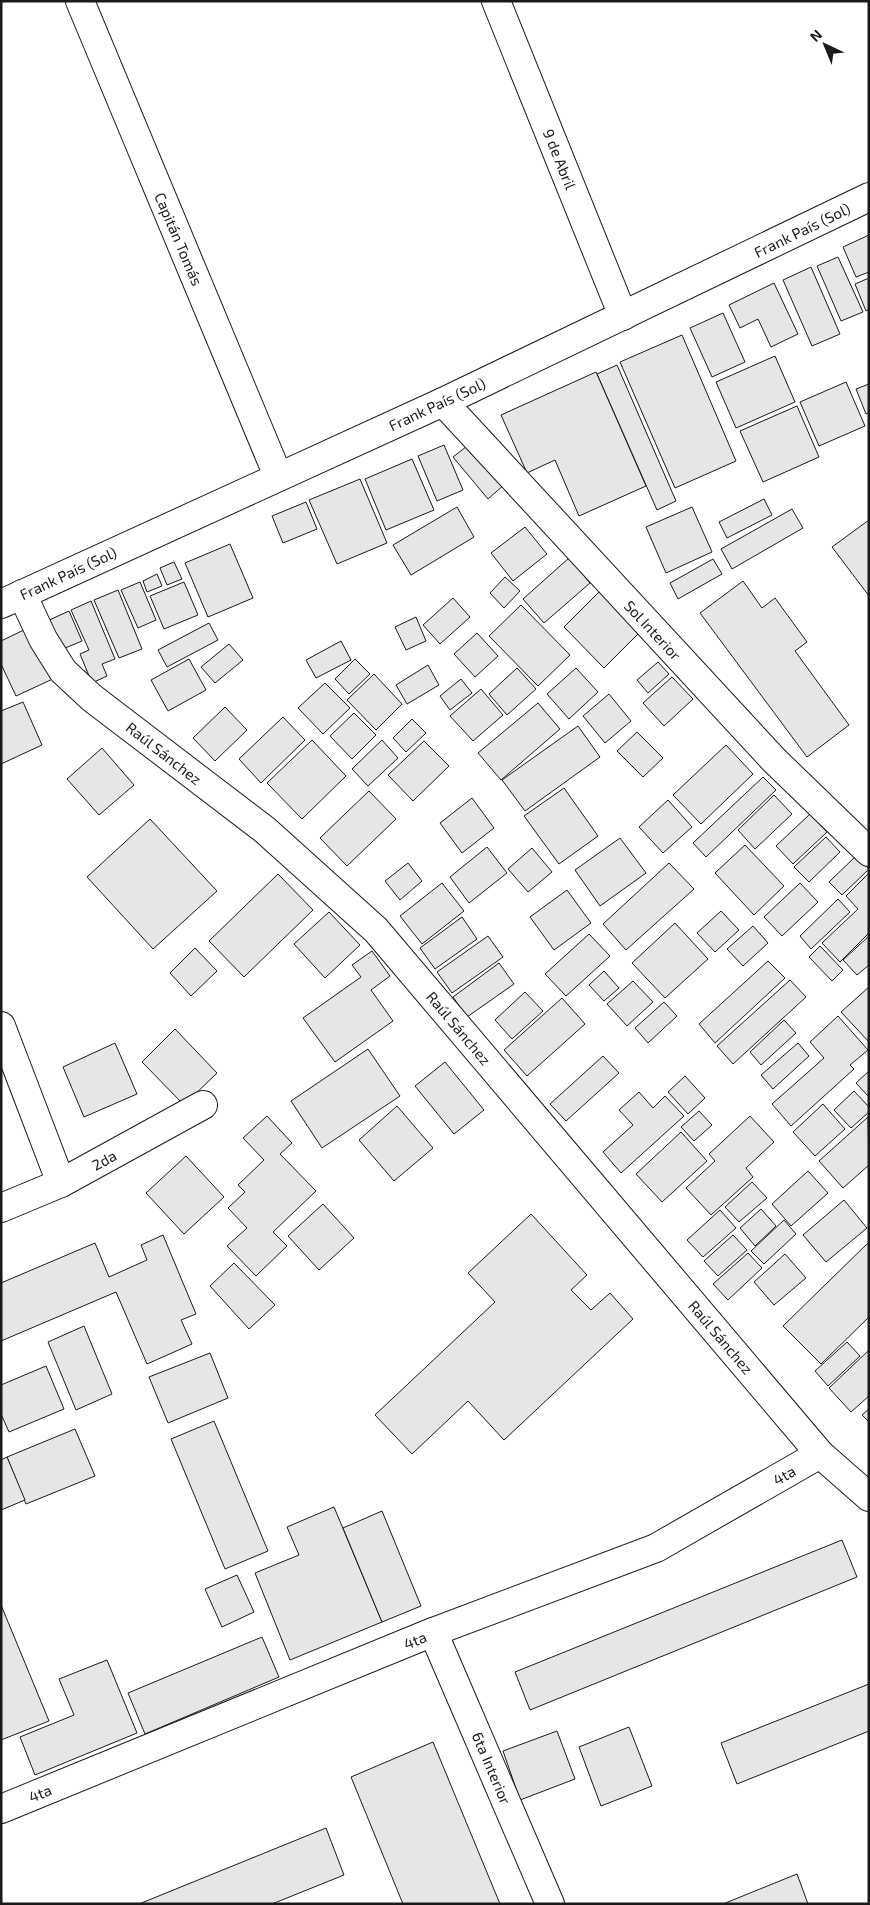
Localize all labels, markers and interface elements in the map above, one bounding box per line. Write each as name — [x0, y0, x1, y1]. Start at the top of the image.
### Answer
north arrow — [800, 20, 850, 70]
text: N — [806, 26, 825, 45]
street label: 9 de Abril — [540, 126, 580, 192]
street label: Capitán Tomás — [151, 190, 207, 288]
street label: Frank País (Sol) — [751, 199, 853, 261]
street label: Frank País (Sol) — [386, 374, 488, 434]
street label: Frank País (Sol) — [17, 543, 119, 603]
street label: Sol Interior — [621, 596, 685, 664]
street label: Raúl Sánchez — [123, 718, 205, 788]
street label: Raúl Sánchez — [423, 988, 495, 1068]
street label: 2da — [89, 1146, 119, 1174]
street label: Raúl Sánchez — [685, 1297, 757, 1377]
street label: 4ta — [769, 1461, 799, 1489]
street label: 4ta — [401, 1627, 429, 1653]
street label: 6ta Interior — [469, 1729, 515, 1807]
street label: 4ta — [26, 1780, 54, 1806]

